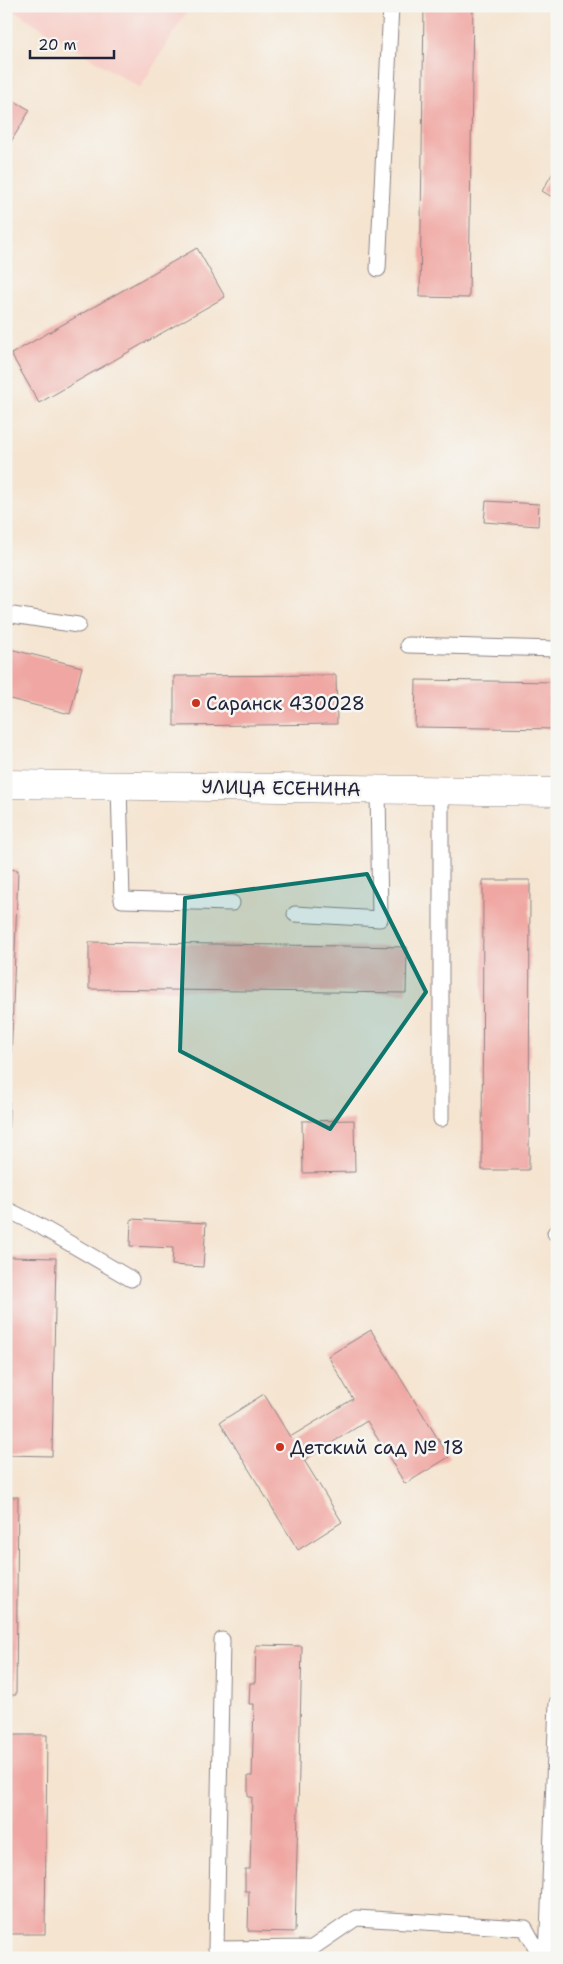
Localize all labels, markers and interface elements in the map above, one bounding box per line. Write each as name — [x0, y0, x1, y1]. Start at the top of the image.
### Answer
scale bar — [30, 28, 114, 60]
text: 20 m — [38, 35, 77, 55]
place label: Саранск 430028 — [206, 691, 365, 716]
marker: Саранск 430028 — [190, 697, 202, 709]
street label: УЛИЦА ЕСЕНИНА — [201, 774, 361, 802]
place label: Детский сад № 18 — [290, 1435, 464, 1460]
marker: Детский сад № 18 — [274, 1441, 286, 1453]

